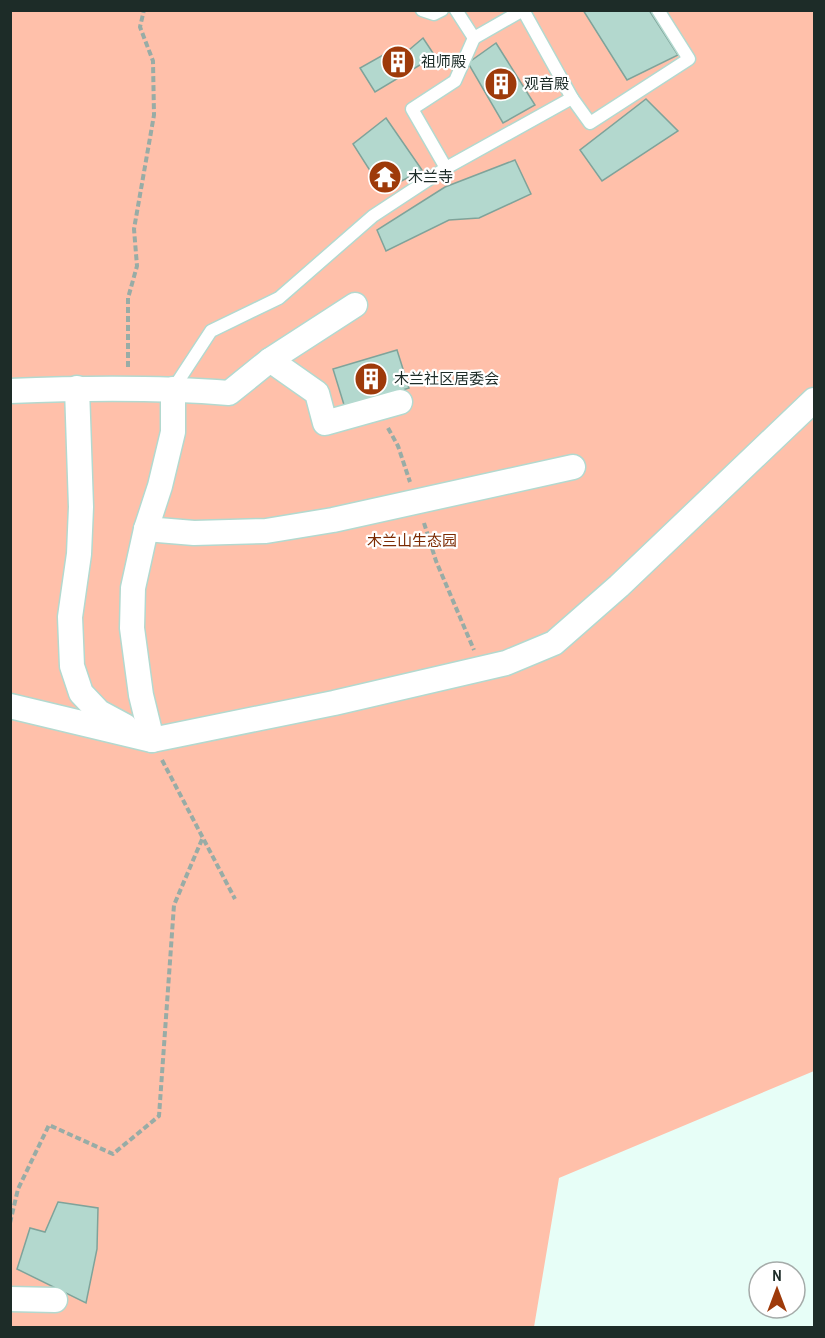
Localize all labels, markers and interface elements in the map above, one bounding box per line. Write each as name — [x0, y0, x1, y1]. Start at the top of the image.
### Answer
building icon: 祖师殿 — [380, 44, 416, 80]
place label: 祖师殿 — [421, 51, 466, 72]
building icon: 观音殿 — [483, 66, 519, 102]
place label: 观音殿 — [524, 73, 569, 94]
temple icon: 木兰寺 — [367, 159, 403, 195]
place label: 木兰寺 — [408, 166, 453, 187]
building icon: 木兰社区居委会 — [353, 361, 389, 397]
place label: 木兰社区居委会 — [394, 368, 499, 389]
park label: 木兰山生态园 — [367, 530, 457, 551]
north arrow — [747, 1260, 807, 1320]
text: N — [772, 1264, 782, 1286]

